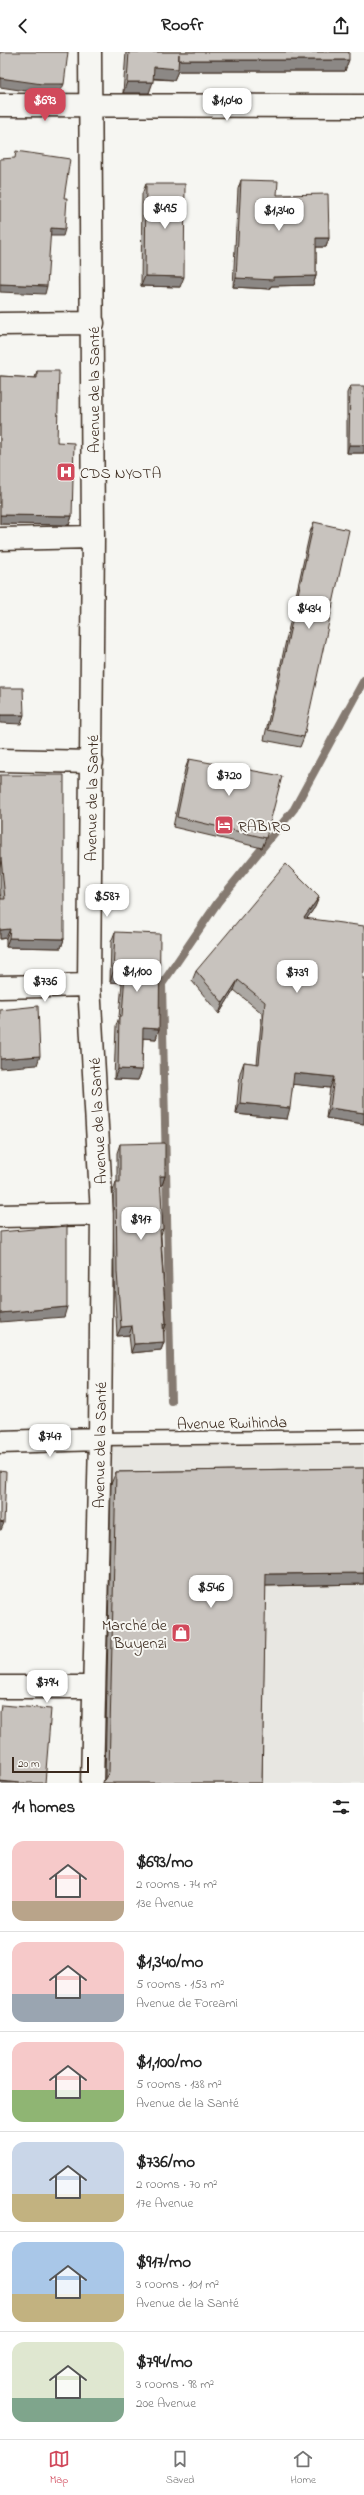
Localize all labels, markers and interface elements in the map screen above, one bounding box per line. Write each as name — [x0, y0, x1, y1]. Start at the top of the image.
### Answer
text: Roofr — [161, 13, 203, 39]
icon: back — [12, 15, 34, 37]
icon: share — [330, 15, 352, 37]
pin: $693 — [21, 88, 69, 122]
pin: $1,040 — [194, 88, 260, 122]
text: $693 — [34, 91, 56, 110]
text: $1,040 — [212, 91, 242, 110]
pin: $495 — [141, 196, 189, 230]
pin: $1,340 — [246, 198, 312, 232]
text: $495 — [153, 199, 177, 218]
text: $1,340 — [264, 201, 294, 220]
street label: Avenue de la Santé — [83, 326, 107, 453]
hospital icon: CDS NYOTA — [55, 461, 77, 483]
place label: CDS NYOTA — [80, 462, 162, 486]
pin: $434 — [285, 596, 333, 630]
text: $434 — [297, 599, 321, 618]
street label: Avenue de la Santé — [80, 734, 106, 862]
pin: $720 — [205, 763, 253, 797]
text: $720 — [216, 766, 242, 785]
hotel icon: RABIRO — [213, 814, 235, 836]
place label: RABIRO — [238, 815, 291, 839]
pin: $587 — [83, 884, 131, 918]
text: $587 — [94, 887, 120, 906]
pin: $1,100 — [104, 959, 170, 993]
pin: $739 — [273, 960, 321, 994]
text: $1,100 — [122, 962, 152, 981]
text: $739 — [286, 963, 308, 982]
pin: $736 — [21, 969, 69, 1003]
text: $736 — [33, 972, 57, 991]
street label: Avenue de la Santé — [84, 1056, 114, 1185]
pin: $917 — [117, 1207, 165, 1241]
text: $917 — [130, 1210, 152, 1229]
street label: Avenue de la Santé — [88, 1381, 114, 1509]
street label: Avenue Rwihinda — [177, 1411, 287, 1437]
pin: $747 — [26, 1424, 74, 1458]
text: $747 — [38, 1427, 62, 1446]
pin: $546 — [187, 1575, 235, 1609]
text: $546 — [198, 1578, 224, 1597]
place label: Marché de Buyenzi — [102, 1614, 168, 1656]
shop icon: Marché de Buyenzi — [170, 1622, 192, 1644]
pin: $794 — [23, 1670, 71, 1704]
text: $794 — [36, 1673, 58, 1692]
scale bar — [12, 1755, 89, 1774]
text: 20 m — [18, 1756, 40, 1772]
text: 14 homes — [12, 1795, 75, 1820]
icon: filters — [330, 1796, 352, 1818]
text: $693/mo — [136, 1850, 193, 1875]
icon: home — [44, 1857, 92, 1905]
text: 2 rooms · 74 m² — [136, 1875, 217, 1894]
text: 13e Avenue — [136, 1894, 193, 1913]
text: $1,340/mo — [136, 1950, 203, 1975]
icon: home — [44, 1958, 92, 2006]
text: 5 rooms · 153 m² — [136, 1975, 224, 1994]
text: Avenue de Foreami — [136, 1994, 238, 2013]
text: $1,100/mo — [136, 2050, 202, 2075]
icon: home — [44, 2058, 92, 2106]
text: 5 rooms · 138 m² — [136, 2075, 222, 2094]
text: Avenue de la Santé — [136, 2094, 239, 2113]
text: $736/mo — [136, 2150, 195, 2175]
icon: home — [44, 2158, 92, 2206]
text: 2 rooms · 70 m² — [136, 2175, 217, 2194]
text: 17e Avenue — [136, 2194, 193, 2213]
text: $917/mo — [136, 2250, 191, 2275]
icon: home — [44, 2258, 92, 2306]
text: 3 rooms · 101 m² — [136, 2275, 219, 2294]
text: Avenue de la Santé — [136, 2294, 239, 2313]
text: $794/mo — [136, 2350, 193, 2375]
icon: home — [44, 2358, 92, 2406]
text: 3 rooms · 98 m² — [136, 2375, 214, 2394]
text: 20e Avenue — [136, 2394, 196, 2413]
tab: Map — [48, 2448, 70, 2488]
tab: Saved — [166, 2448, 195, 2488]
tab: Home — [290, 2448, 316, 2488]

